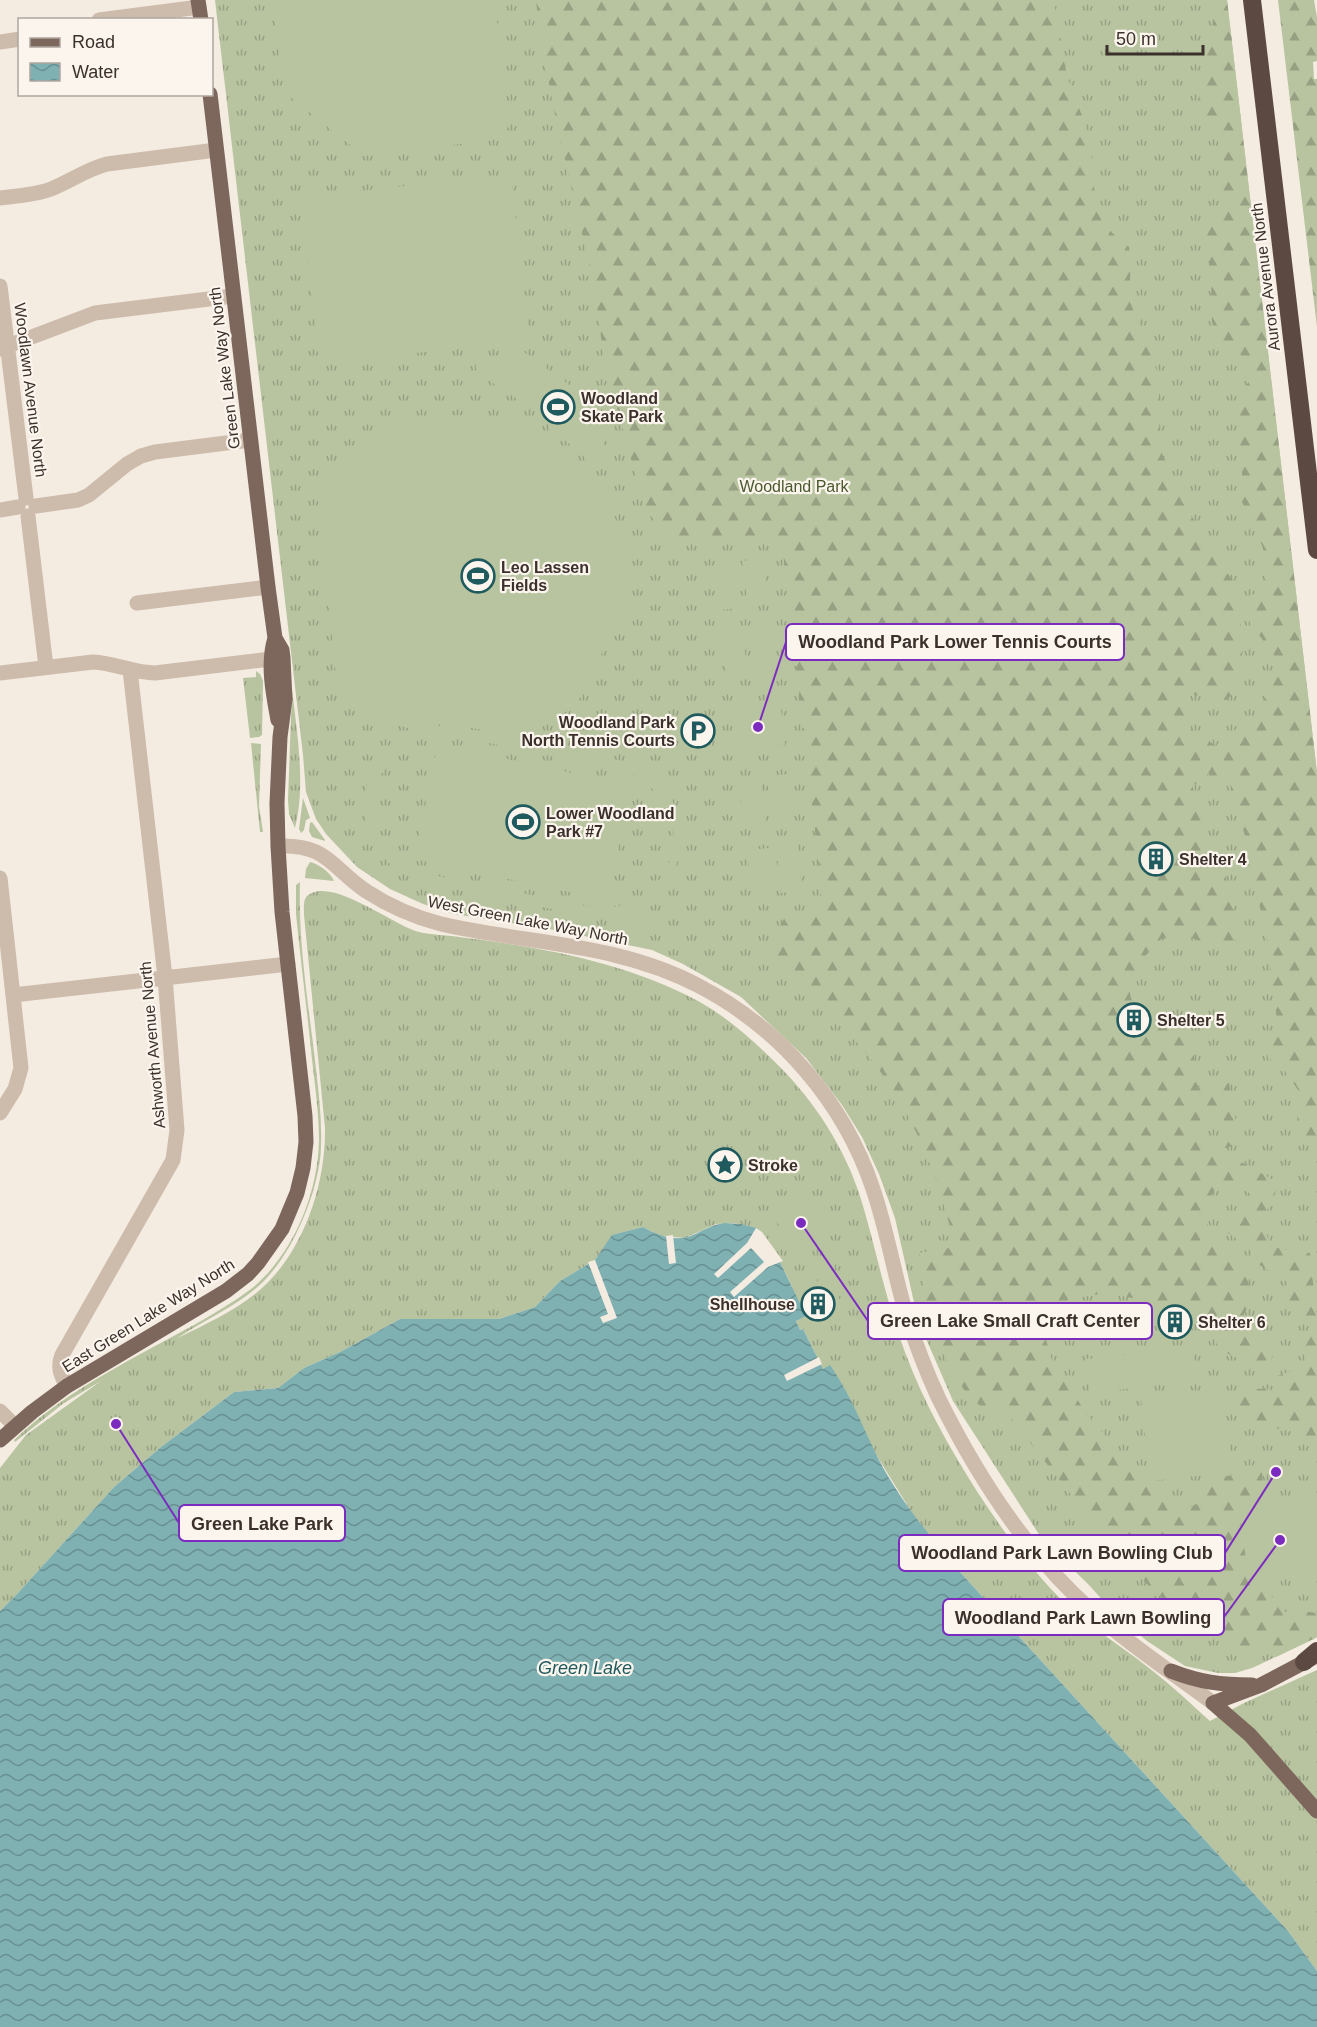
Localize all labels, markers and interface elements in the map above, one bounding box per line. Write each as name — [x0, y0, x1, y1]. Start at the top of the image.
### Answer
legend — [18, 18, 213, 96]
scale bar — [1107, 18, 1203, 56]
text: 50 m — [1116, 29, 1156, 49]
text: Road — [72, 32, 115, 52]
text: Water — [72, 62, 119, 82]
street label: Aurora Avenue North — [1248, 202, 1283, 352]
street label: Green Lake Way North — [206, 286, 243, 450]
street label: Woodlawn Avenue North — [11, 302, 50, 478]
sports icon: Woodland Skate Park — [540, 389, 576, 425]
place label: Woodland Skate Park — [581, 390, 663, 425]
park label: Woodland Park — [739, 478, 850, 495]
sports icon: Leo Lassen Fields — [460, 558, 496, 594]
place label: Leo Lassen Fields — [501, 559, 589, 594]
callout: Woodland Park Lower Tennis Courts — [786, 624, 1124, 660]
text: Woodland Park Lower Tennis Courts — [798, 632, 1112, 652]
parking icon: Woodland Park North Tennis Courts — [680, 713, 716, 749]
place label: Woodland Park North Tennis Courts — [522, 714, 675, 749]
sports icon: Lower Woodland Park #7 — [505, 804, 541, 840]
place label: Lower Woodland Park #7 — [546, 805, 675, 840]
building icon: Shelter 4 — [1138, 841, 1174, 877]
place label: Shelter 4 — [1179, 851, 1247, 868]
street label: West Green Lake Way North — [426, 893, 629, 948]
street label: Ashworth Avenue North — [137, 961, 168, 1129]
building icon: Shelter 5 — [1116, 1002, 1152, 1038]
place label: Shelter 5 — [1157, 1012, 1225, 1029]
place icon: Stroke — [707, 1147, 743, 1183]
place label: Stroke — [748, 1157, 798, 1174]
street label: East Green Lake Way North — [59, 1255, 237, 1375]
building icon: Shellhouse — [800, 1286, 836, 1322]
place label: Shellhouse — [710, 1296, 795, 1313]
callout: Green Lake Small Craft Center — [868, 1303, 1152, 1339]
building icon: Shelter 6 — [1157, 1304, 1193, 1340]
text: Green Lake Small Craft Center — [880, 1311, 1140, 1331]
place label: Shelter 6 — [1198, 1314, 1266, 1331]
callout: Green Lake Park — [179, 1505, 345, 1541]
text: Green Lake Park — [191, 1514, 334, 1534]
callout: Woodland Park Lawn Bowling Club — [899, 1535, 1225, 1571]
text: Woodland Park Lawn Bowling Club — [911, 1543, 1213, 1563]
callout: Woodland Park Lawn Bowling — [943, 1599, 1224, 1635]
text: Woodland Park Lawn Bowling — [955, 1608, 1211, 1628]
water label: Green Lake — [538, 1658, 632, 1678]

